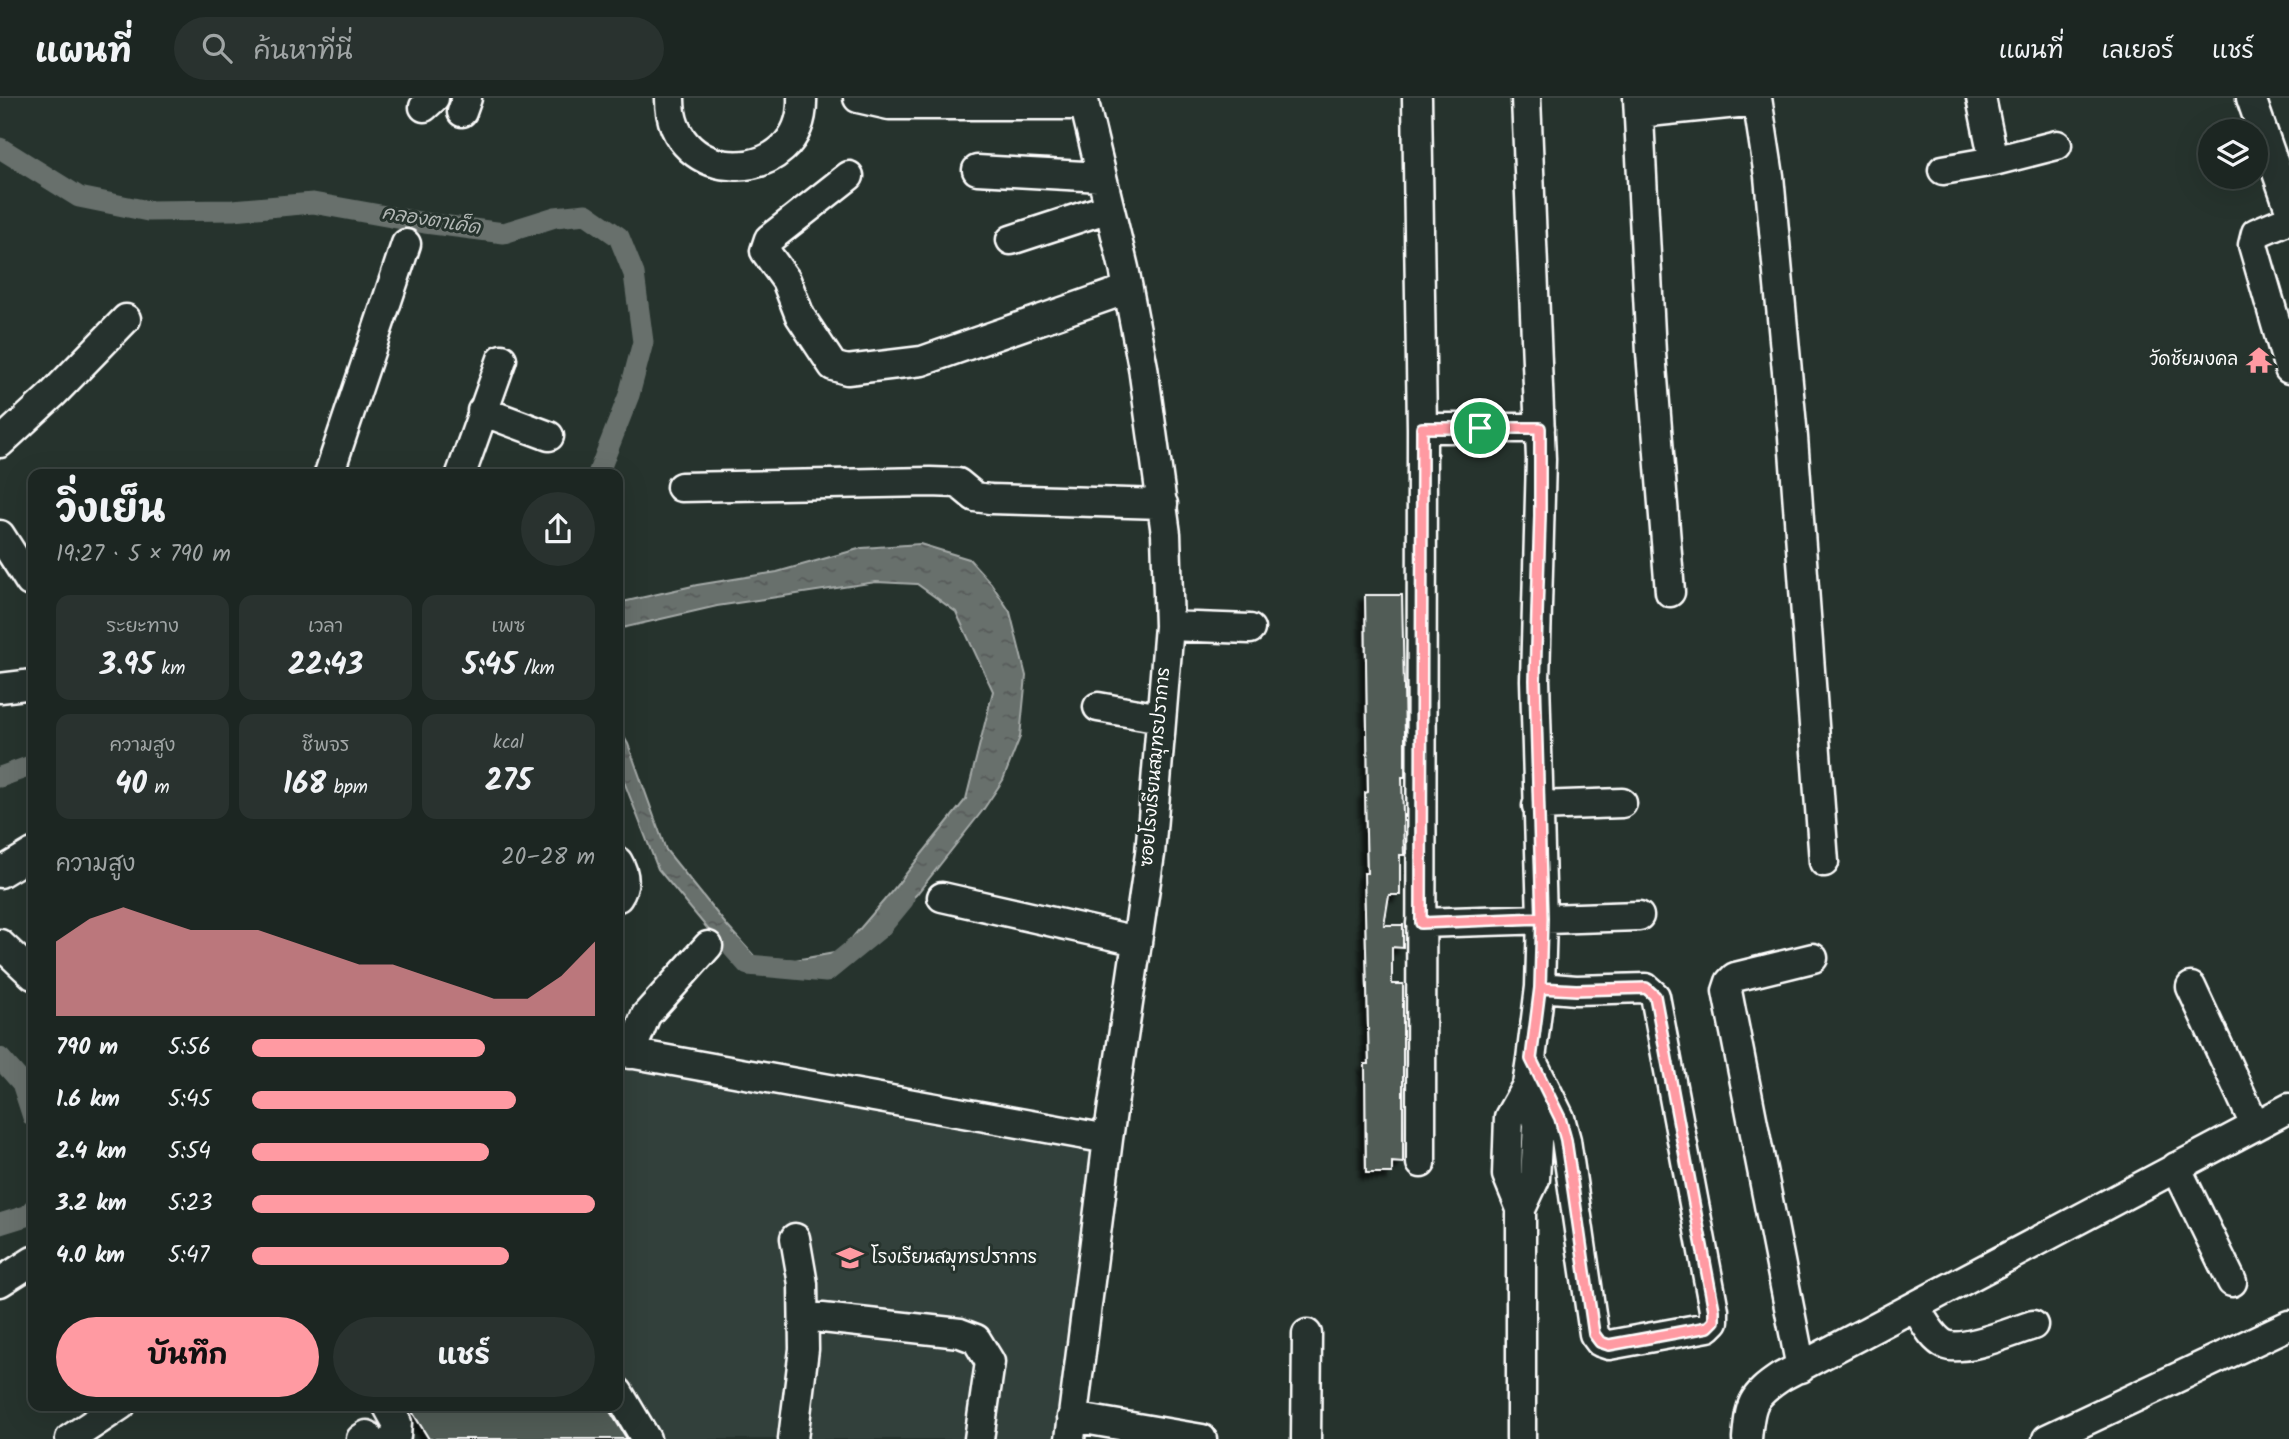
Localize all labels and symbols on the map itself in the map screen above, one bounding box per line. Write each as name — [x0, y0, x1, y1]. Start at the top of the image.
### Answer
water label: คลองตาเค็ด — [380, 198, 483, 244]
temple icon: วัดชัยมงคล — [2244, 345, 2274, 375]
place label: วัดชัยมงคล — [2150, 346, 2238, 375]
pin — [1450, 398, 1510, 458]
street label: ซอยโรงเรียนสมุทรปราการ — [1133, 666, 1179, 868]
school or university icon: โรงเรียนสมุทรปราการ — [835, 1243, 865, 1273]
place label: โรงเรียนสมุทรปราการ — [871, 1244, 1037, 1273]

